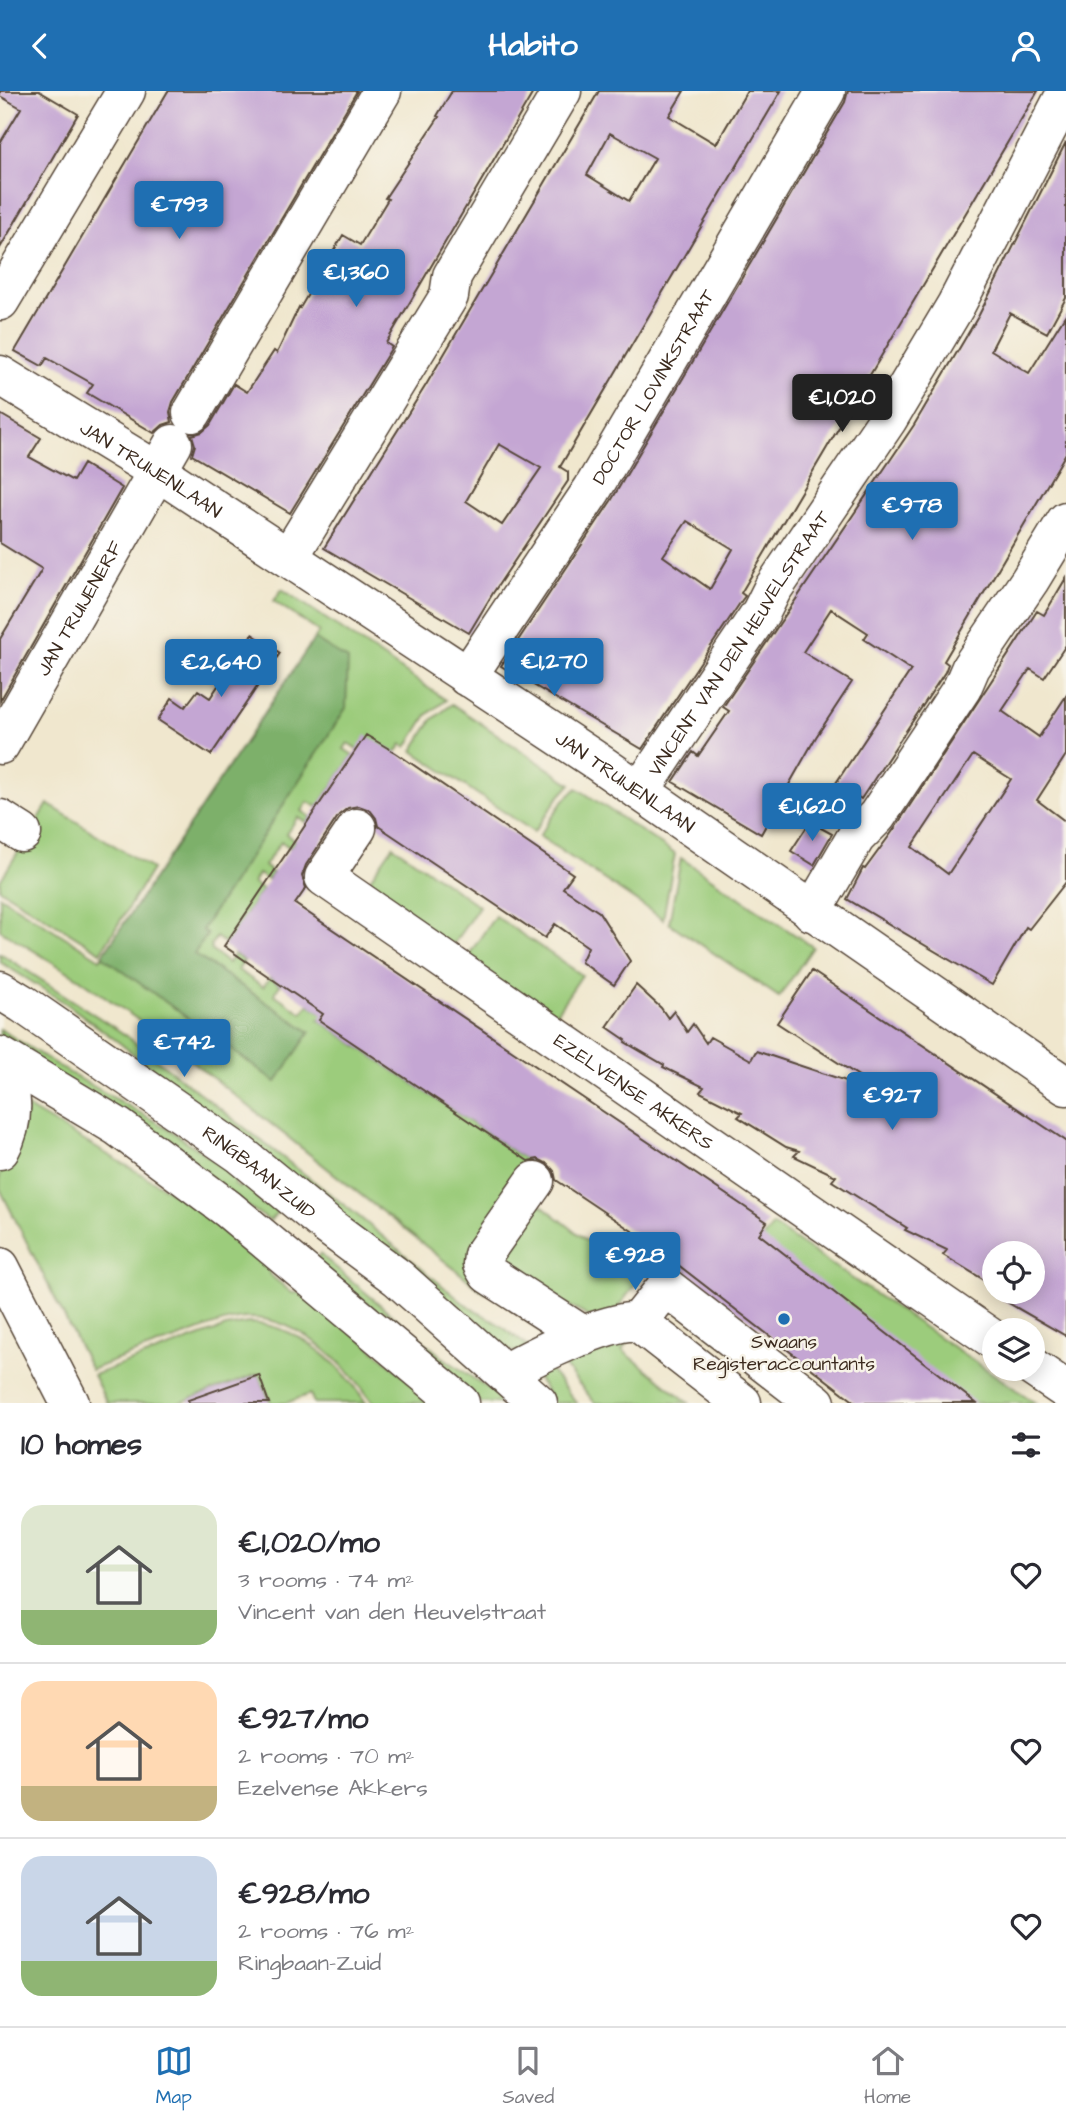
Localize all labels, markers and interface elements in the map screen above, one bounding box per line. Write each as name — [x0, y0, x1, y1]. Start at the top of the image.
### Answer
text: Habito — [488, 23, 578, 68]
icon: back — [21, 27, 59, 65]
icon: person — [1007, 27, 1045, 65]
pin: €793 — [138, 181, 220, 241]
text: €793 — [150, 188, 208, 220]
pin: €1,360 — [299, 249, 413, 309]
text: €1,360 — [323, 256, 389, 288]
street label: DOCTOR LOVINKSTRAAT — [586, 284, 722, 490]
pin: €1,020 — [785, 375, 899, 434]
text: €1,020 — [808, 381, 876, 413]
street label: JAN TRUIJENLAAN — [74, 415, 227, 525]
pin: €978 — [871, 483, 953, 542]
text: €978 — [882, 489, 942, 521]
street label: VINCENT VAN DEN HEUVELSTRAAT — [642, 505, 837, 782]
street label: JAN TRUIJENERF — [30, 536, 130, 681]
pin: €2,640 — [164, 639, 278, 699]
pin: €1,270 — [497, 639, 611, 698]
text: €1,270 — [520, 645, 588, 677]
text: €2,640 — [181, 646, 261, 678]
street label: JAN TRUIJENLAAN — [550, 725, 700, 840]
pin: €1,620 — [755, 783, 869, 843]
text: €1,620 — [778, 790, 846, 822]
pin: €742 — [143, 1019, 225, 1079]
text: €742 — [153, 1026, 215, 1058]
street label: EZELVENSE AKKERS — [548, 1028, 719, 1157]
pin: €927 — [851, 1073, 933, 1132]
text: €927 — [863, 1079, 921, 1111]
street label: RINGBAAN-ZUID — [196, 1120, 321, 1226]
pin: €928 — [594, 1233, 676, 1292]
text: €928 — [605, 1239, 665, 1271]
map controls — [982, 1241, 1045, 1381]
button: locate — [982, 1241, 1045, 1304]
marker: Swaans Registeraccountants — [776, 1311, 792, 1327]
button: layers — [982, 1318, 1045, 1381]
place label: Swaans Registeraccountants — [693, 1329, 875, 1379]
text: 10 homes — [21, 1424, 142, 1466]
icon: filters — [1007, 1426, 1045, 1464]
text: €1,020/mo — [238, 1522, 380, 1564]
icon: home — [77, 1533, 161, 1617]
icon: heart — [1007, 1556, 1045, 1594]
text: 3 rooms · 74 m² — [238, 1564, 414, 1596]
text: Vincent van den Heuvelstraat — [238, 1596, 546, 1628]
text: €927/mo — [238, 1698, 368, 1740]
icon: home — [77, 1709, 161, 1793]
icon: heart — [1007, 1732, 1045, 1770]
text: 2 rooms · 70 m² — [238, 1740, 414, 1772]
text: Ezelvense Akkers — [238, 1772, 428, 1804]
text: €928/mo — [238, 1873, 369, 1915]
icon: home — [77, 1884, 161, 1968]
icon: heart — [1007, 1907, 1045, 1945]
text: 2 rooms · 76 m² — [238, 1915, 414, 1947]
text: Ringbaan-Zuid — [238, 1947, 381, 1979]
tab: Map — [155, 2042, 193, 2111]
tab: Saved — [502, 2042, 554, 2111]
tab: Home — [864, 2042, 911, 2111]

